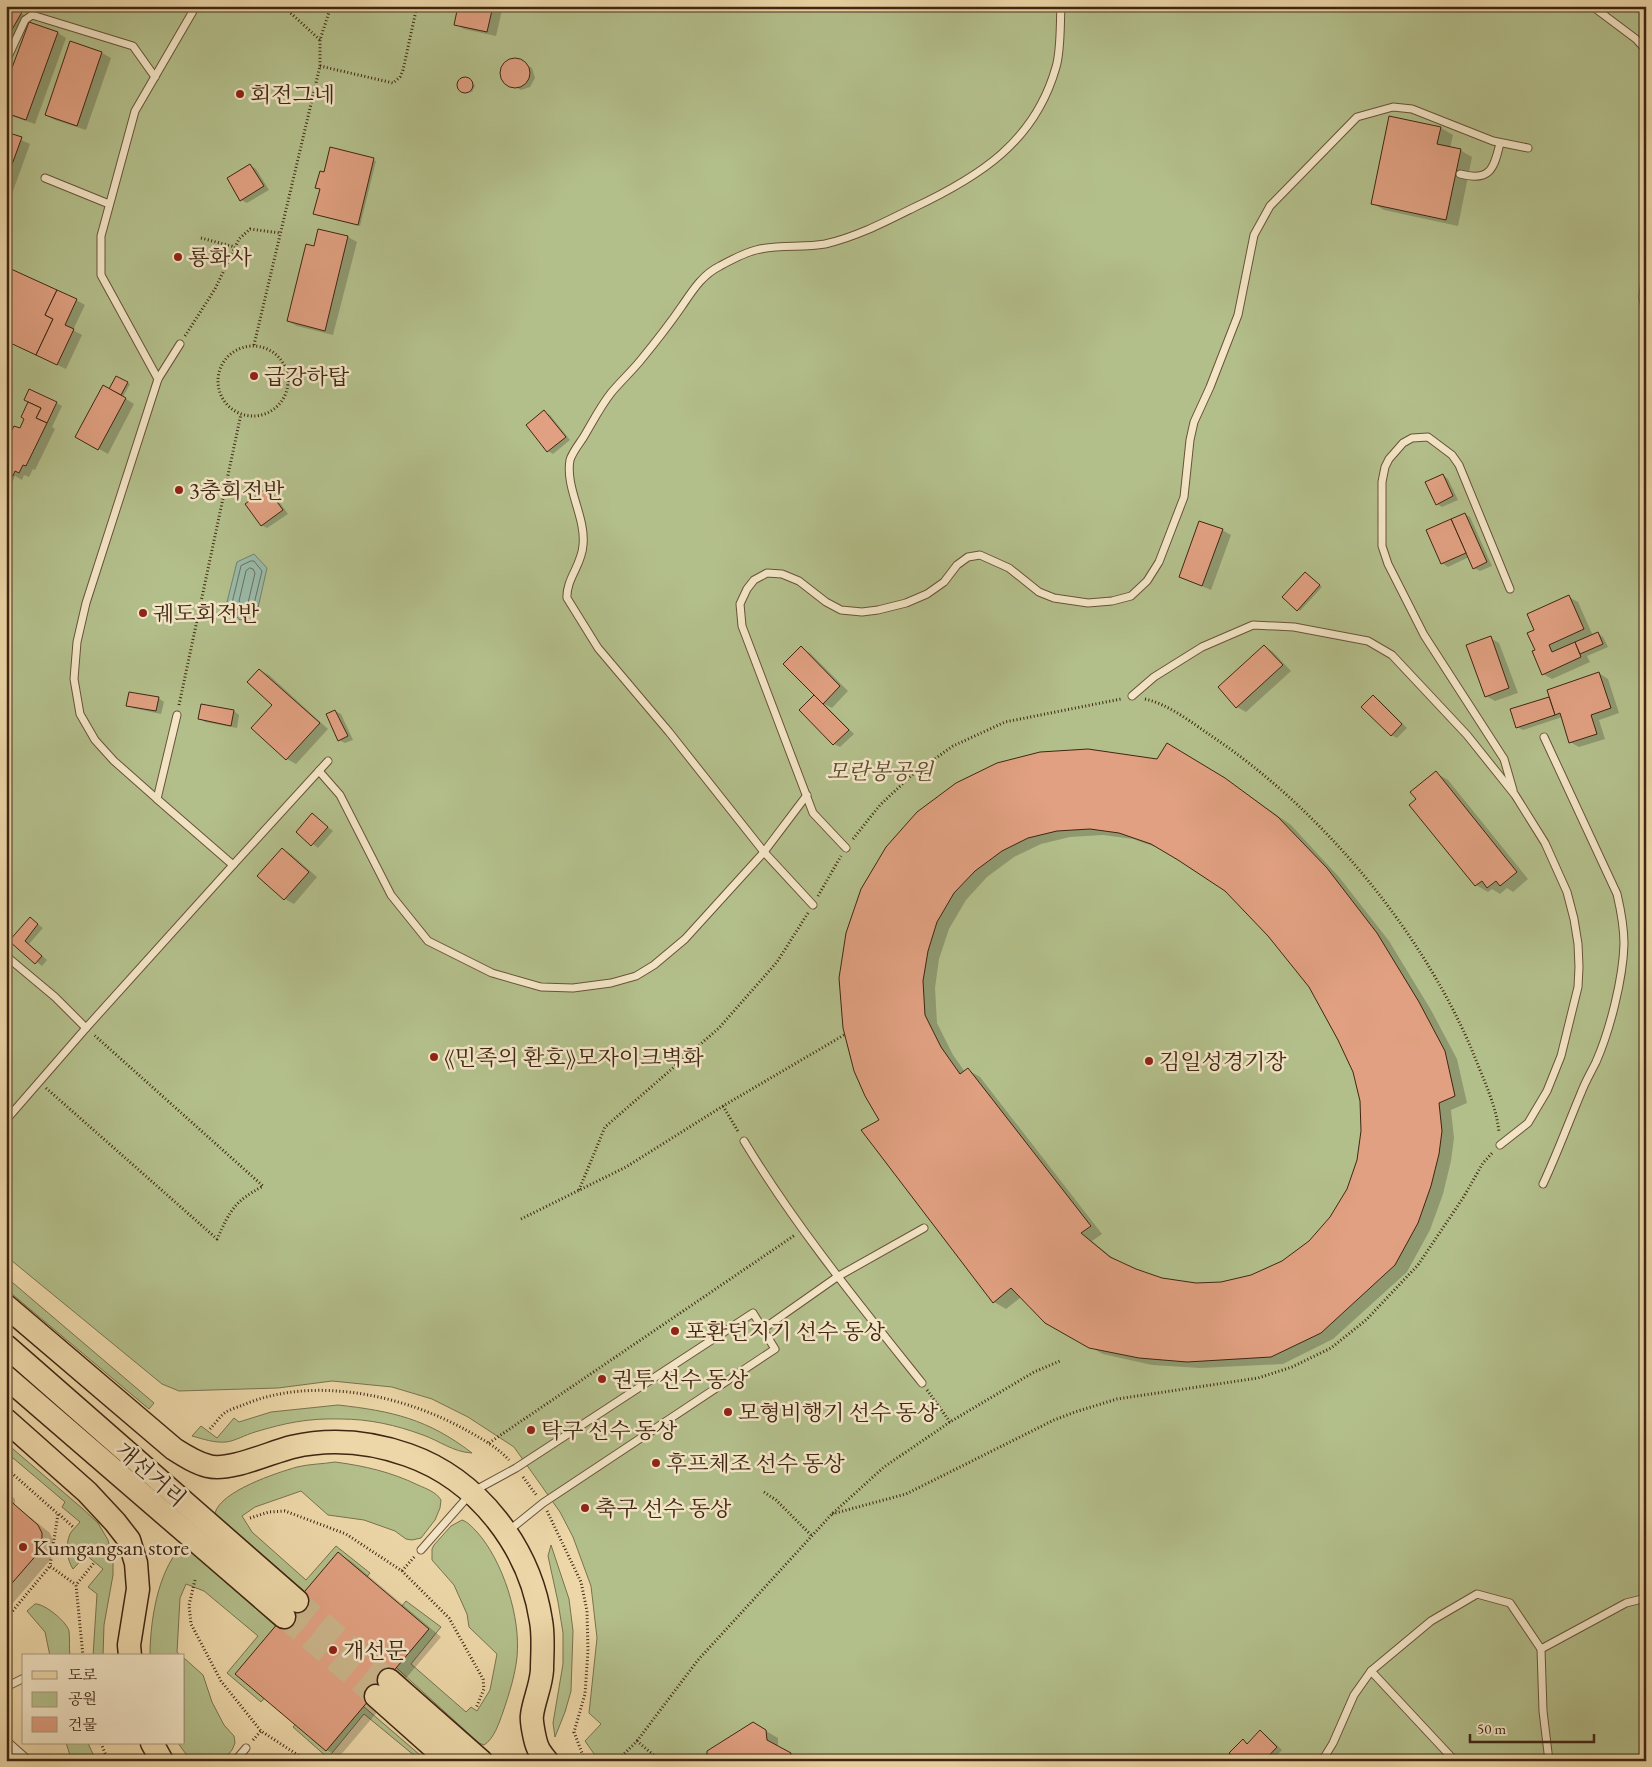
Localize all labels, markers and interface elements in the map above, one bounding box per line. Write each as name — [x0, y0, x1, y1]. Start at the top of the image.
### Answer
place label: 회전그네 — [250, 80, 335, 109]
marker: 회전그네 — [234, 88, 246, 100]
place label: 룡화사 — [188, 243, 253, 272]
marker: 룡화사 — [172, 251, 184, 263]
place label: 급강하탑 — [264, 362, 350, 391]
marker: 급강하탑 — [248, 370, 260, 382]
place label: 3충회전반 — [189, 476, 285, 505]
marker: 3충회전반 — [173, 484, 185, 496]
place label: 궤도회전반 — [153, 599, 259, 628]
marker: 궤도회전반 — [137, 607, 149, 619]
park label: 모란봉공원 — [827, 757, 935, 786]
place label: 《민족의 환호》모자이크벽화 — [444, 1043, 704, 1072]
place label: 김일성경기장 — [1159, 1047, 1287, 1076]
marker: 《민족의 환호》모자이크벽화 — [428, 1051, 440, 1063]
marker: 김일성경기장 — [1143, 1055, 1155, 1067]
place label: 포환던지기 선수 동상 — [685, 1317, 886, 1346]
marker: 포환던지기 선수 동상 — [669, 1325, 681, 1337]
place label: 권투 선수 동상 — [612, 1365, 749, 1394]
marker: 권투 선수 동상 — [596, 1373, 608, 1385]
place label: 모형비행기 선수 동상 — [738, 1398, 939, 1427]
marker: 모형비행기 선수 동상 — [722, 1406, 734, 1418]
place label: 탁구 선수 동상 — [541, 1416, 678, 1445]
marker: 탁구 선수 동상 — [525, 1424, 537, 1436]
street label: 개선거리 — [109, 1436, 192, 1513]
place label: 후프체조 선수 동상 — [666, 1449, 846, 1478]
marker: 후프체조 선수 동상 — [650, 1457, 662, 1469]
place label: 축구 선수 동상 — [595, 1494, 732, 1523]
marker: 축구 선수 동상 — [579, 1502, 591, 1514]
place label: Kumgangsan store — [33, 1533, 189, 1562]
marker: Kumgangsan store — [17, 1541, 29, 1553]
place label: 개선문 — [343, 1636, 407, 1665]
marker: 개선문 — [327, 1644, 339, 1656]
legend — [22, 1654, 185, 1744]
text: 도로 — [68, 1665, 97, 1684]
text: 공원 — [68, 1689, 97, 1708]
scale bar — [1470, 1712, 1593, 1744]
text: 건물 — [68, 1715, 97, 1734]
text: 50 m — [1477, 1719, 1506, 1738]

